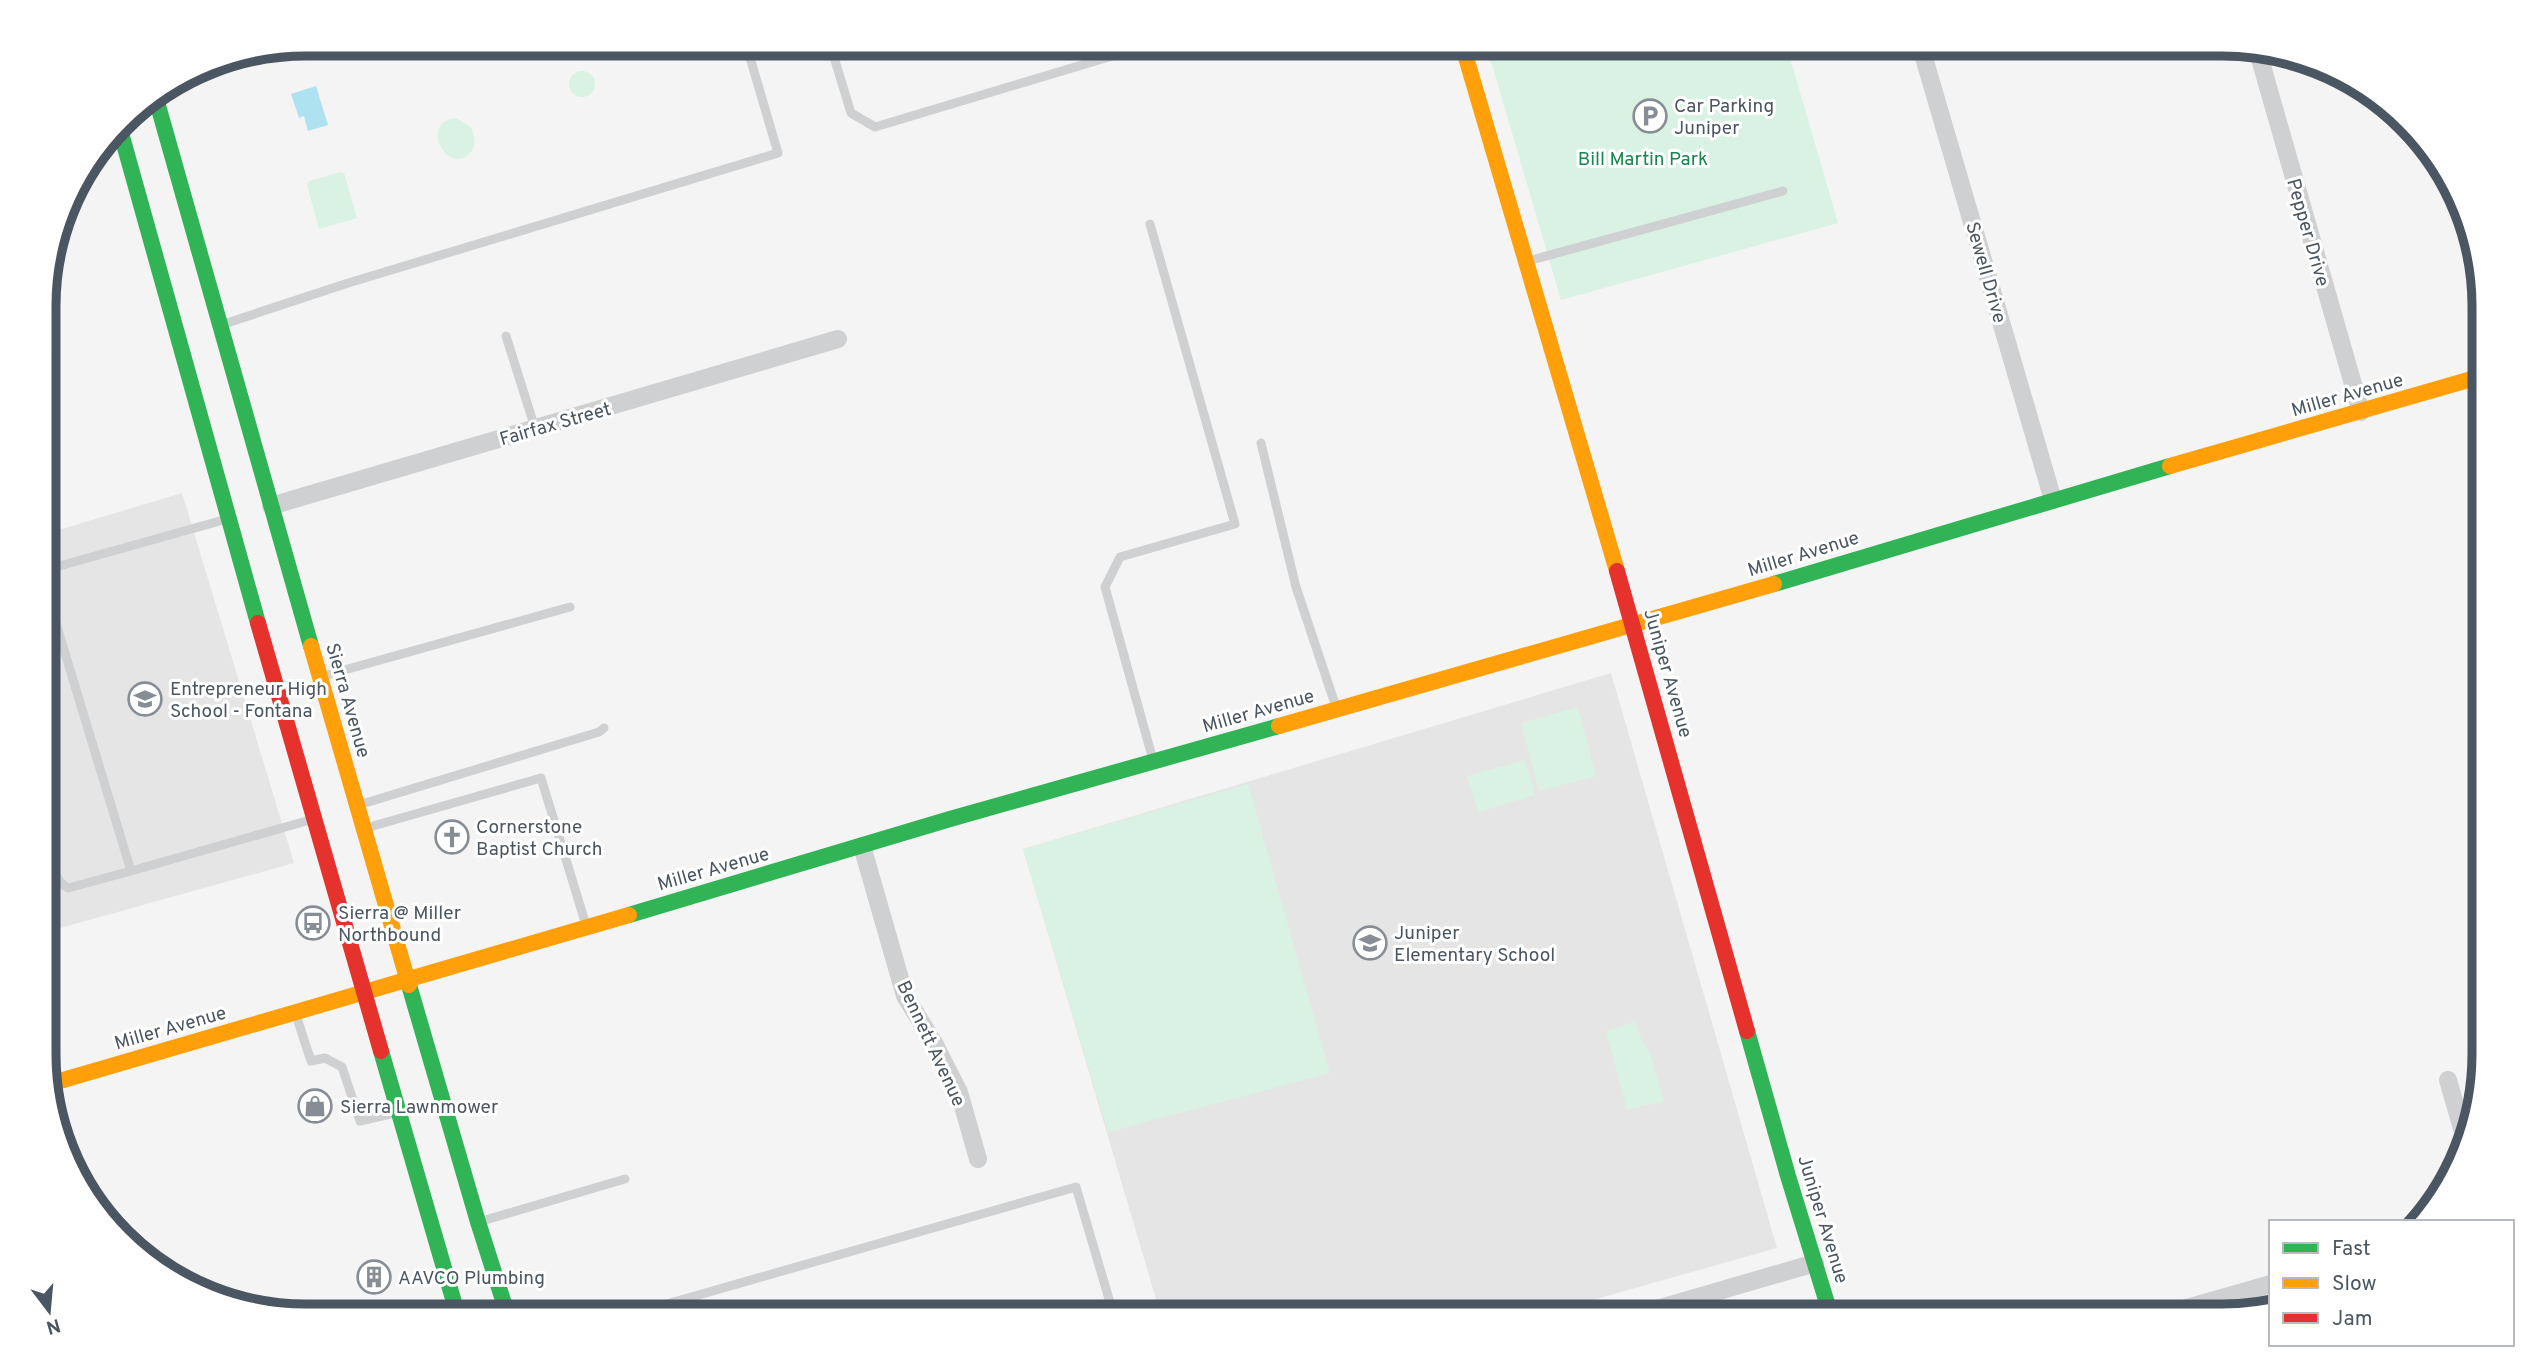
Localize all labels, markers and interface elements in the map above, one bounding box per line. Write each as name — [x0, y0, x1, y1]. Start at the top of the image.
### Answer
place label: Car Parking Juniper — [1674, 95, 1774, 141]
parking icon: Car Parking Juniper — [1631, 97, 1669, 135]
park label: Bill Martin Park — [1578, 148, 1708, 172]
street label: Pepper Drive — [2280, 176, 2334, 289]
street label: Sewell Drive — [1959, 219, 2011, 326]
street label: Miller Avenue — [2289, 369, 2406, 423]
street label: Fairfax Street — [497, 398, 614, 452]
street label: Miller Avenue — [1745, 527, 1862, 583]
street label: Juniper Avenue — [1637, 606, 1697, 741]
street label: Sierra Avenue — [319, 640, 375, 761]
place label: Entrepreneur High School - Fontana — [170, 678, 327, 724]
school or university icon: Entrepreneur High School - Fontana — [126, 680, 164, 718]
street label: Miller Avenue — [1200, 685, 1317, 739]
place label: Cornerstone Baptist Church — [476, 816, 602, 862]
church icon: Cornerstone Baptist Church — [433, 818, 471, 856]
street label: Miller Avenue — [655, 843, 772, 897]
place label: Sierra @ Miller Northbound — [338, 902, 462, 948]
bus stop icon: Sierra @ Miller Northbound — [294, 904, 332, 942]
place label: Juniper Elementary School — [1394, 922, 1555, 968]
school or university icon: Juniper Elementary School — [1351, 924, 1389, 962]
street label: Bennett Avenue — [891, 977, 970, 1111]
street label: Miller Avenue — [112, 1002, 229, 1056]
shop icon: Sierra Lawnmower — [296, 1087, 334, 1125]
place label: Sierra Lawnmower — [340, 1096, 499, 1120]
street label: Juniper Avenue — [1791, 1153, 1853, 1287]
legend — [2269, 1220, 2514, 1346]
text: Fast — [2332, 1236, 2371, 1263]
building icon: AAVCO Plumbing — [355, 1258, 393, 1296]
place label: AAVCO Plumbing — [398, 1267, 545, 1291]
text: Slow — [2332, 1271, 2377, 1298]
north arrow — [14, 1276, 84, 1346]
text: Jam — [2332, 1306, 2373, 1333]
text: N — [43, 1312, 63, 1339]

